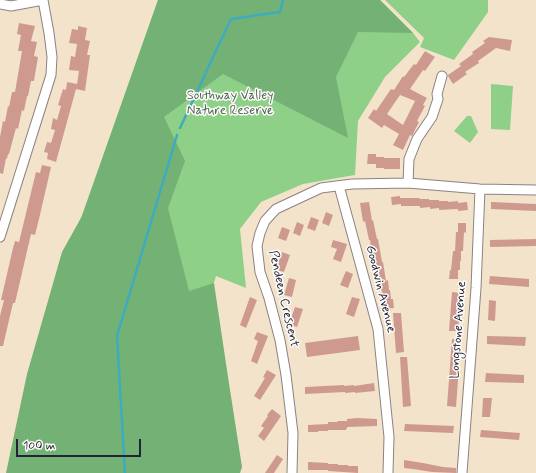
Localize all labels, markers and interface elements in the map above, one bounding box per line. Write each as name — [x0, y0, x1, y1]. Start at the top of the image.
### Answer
park label: Southway Valley Nature Reserve — [187, 88, 273, 119]
street label: Goodwin Avenue — [362, 244, 398, 334]
street label: Pendeen Crescent — [264, 249, 302, 349]
street label: Longstone Avenue — [448, 281, 470, 379]
scale bar — [18, 431, 143, 457]
text: 100 m — [23, 438, 55, 454]

